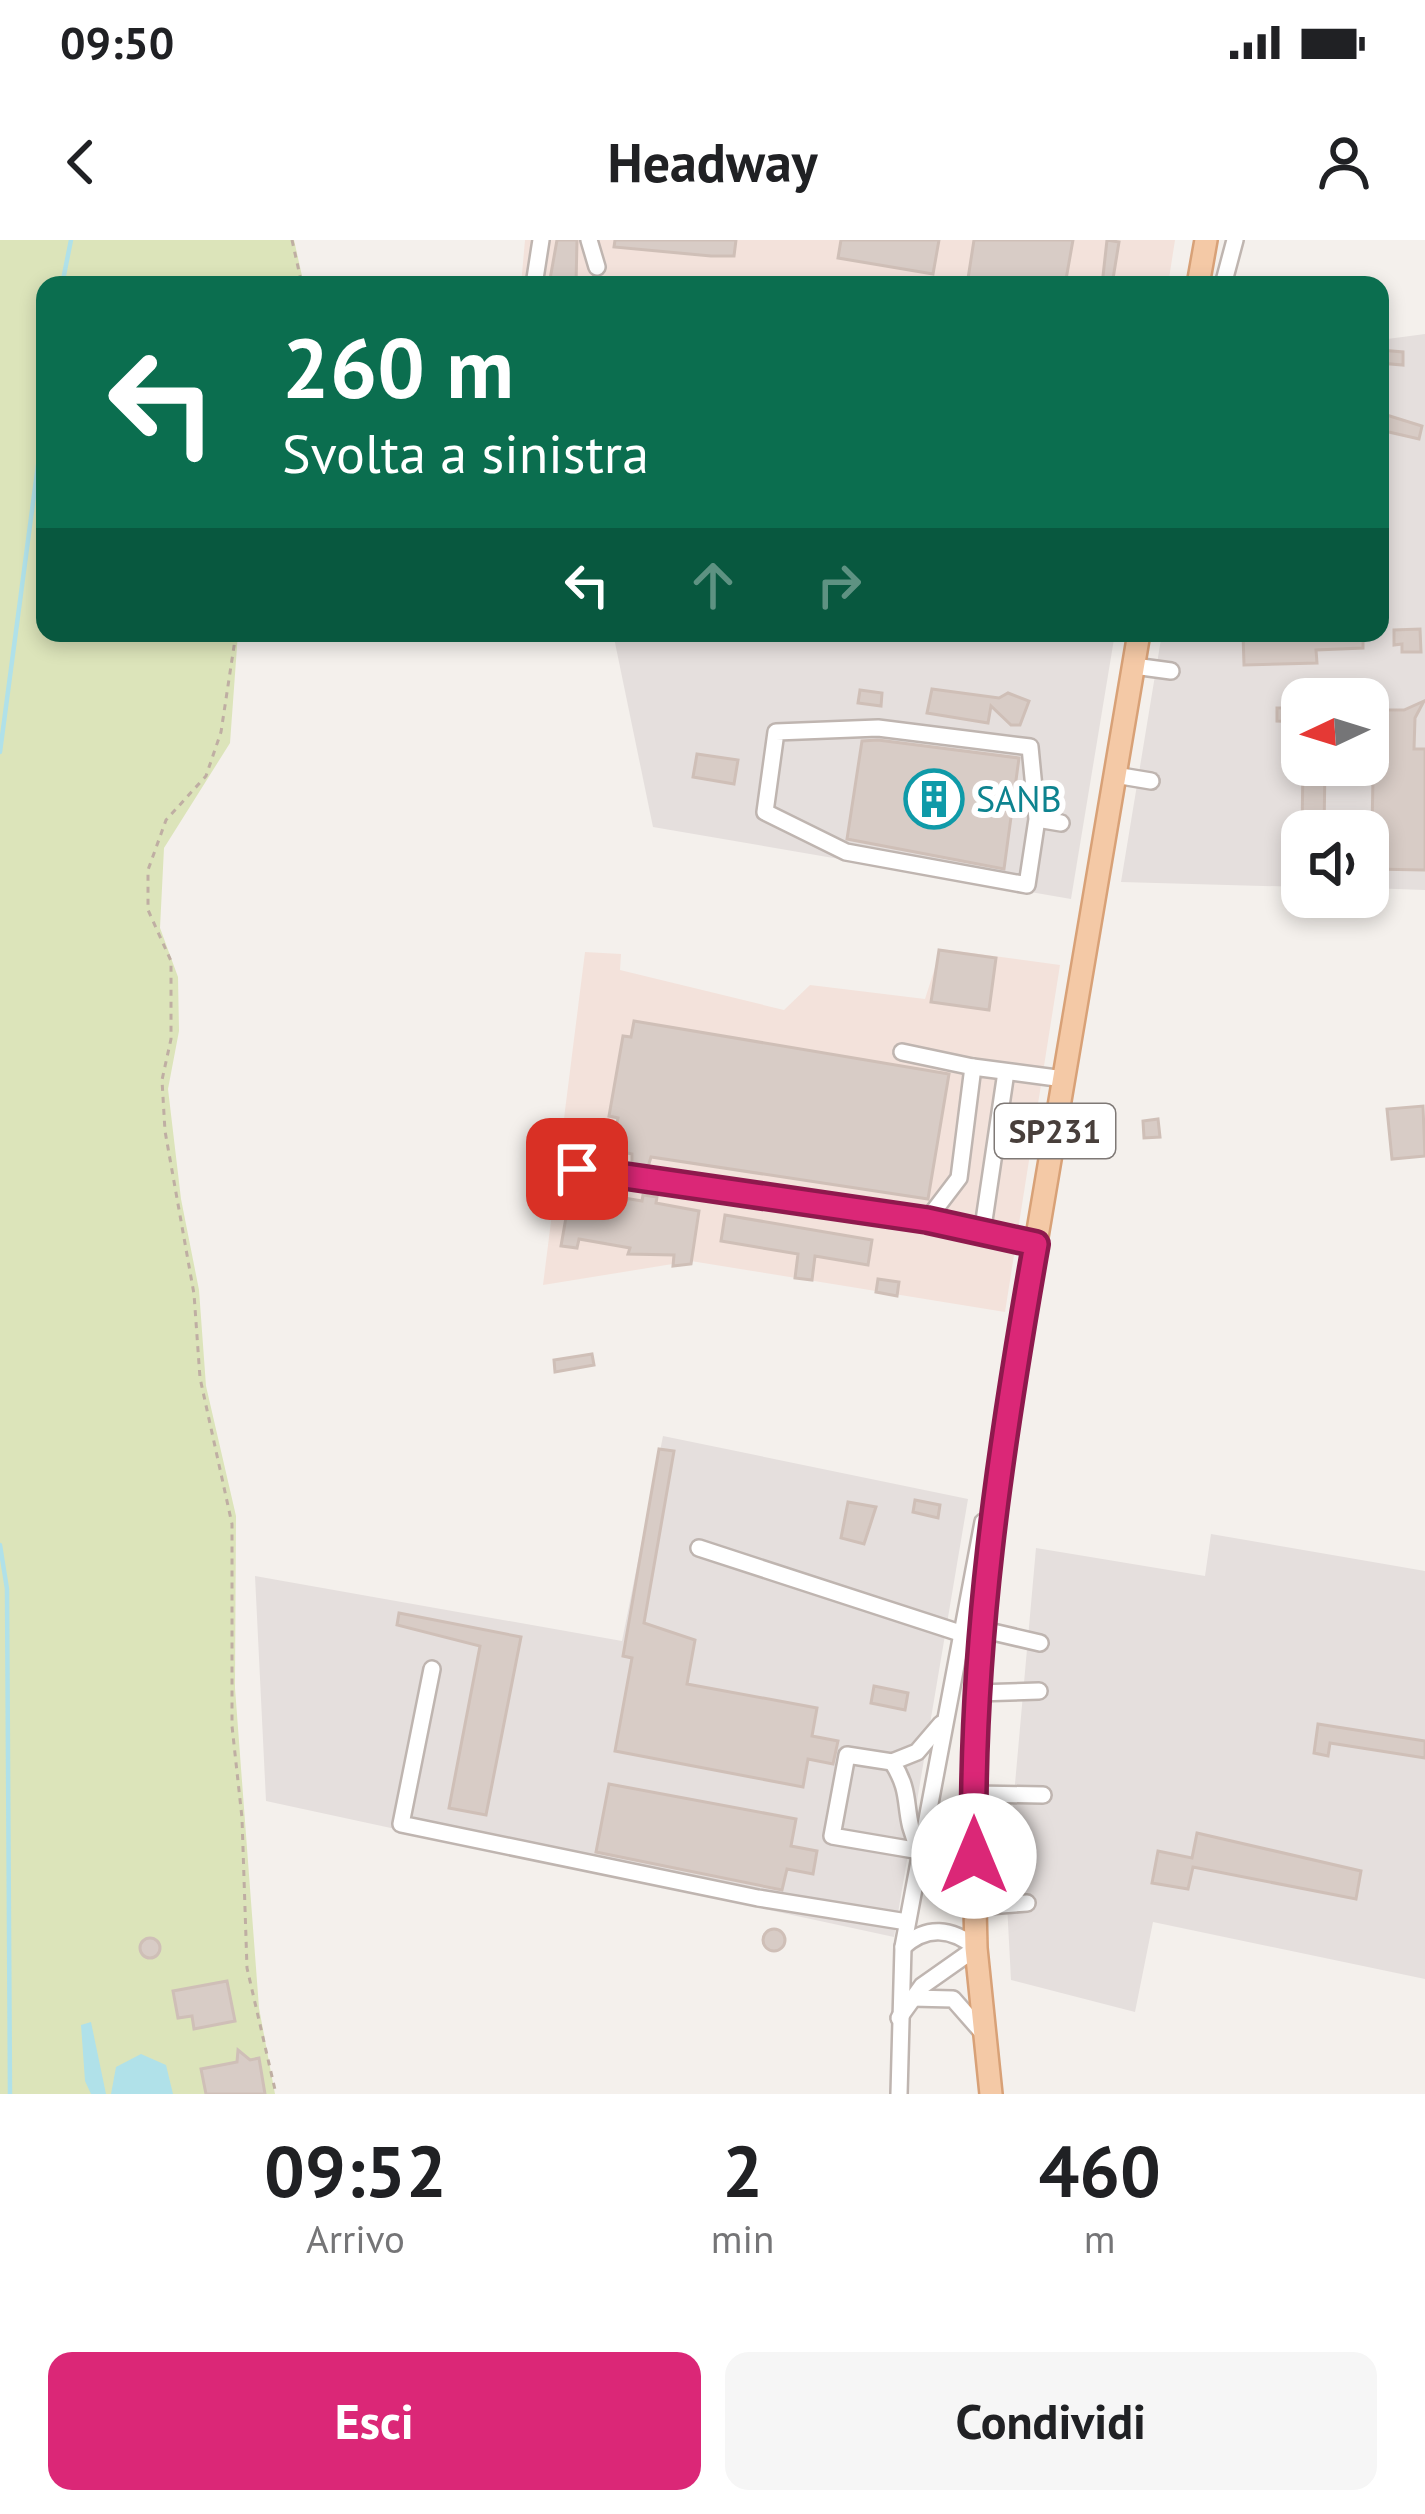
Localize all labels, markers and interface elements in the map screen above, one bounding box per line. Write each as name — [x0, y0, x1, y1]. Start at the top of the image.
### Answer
text: 09:50 — [60, 13, 174, 71]
text: Headway — [607, 127, 818, 197]
icon: back — [48, 129, 114, 195]
icon: person — [1311, 129, 1377, 195]
text: 260 m — [282, 312, 514, 421]
icon: left — [84, 324, 240, 480]
text: Svolta a sinistra — [282, 418, 649, 488]
icon: left — [554, 552, 620, 618]
icon: ahead — [680, 552, 746, 618]
icon: right — [806, 552, 872, 618]
north arrow — [1281, 678, 1389, 786]
map controls — [1281, 678, 1389, 918]
building icon: SANB — [903, 768, 965, 830]
place label: SANB — [976, 775, 1061, 822]
button: sound — [1281, 810, 1389, 918]
road number: SP231 — [995, 1104, 1115, 1158]
pin — [526, 1118, 628, 1220]
icon: arrive — [544, 1136, 610, 1202]
position arrow — [911, 1793, 1037, 1919]
text: 09:52 — [264, 2124, 447, 2217]
text: 2 — [722, 2124, 763, 2217]
text: 460 — [1038, 2124, 1161, 2217]
text: Arrivo — [306, 2213, 405, 2264]
text: min — [711, 2213, 774, 2264]
text: m — [1084, 2213, 1115, 2264]
button: Esci — [48, 2352, 701, 2490]
button: Condividi — [725, 2352, 1377, 2490]

